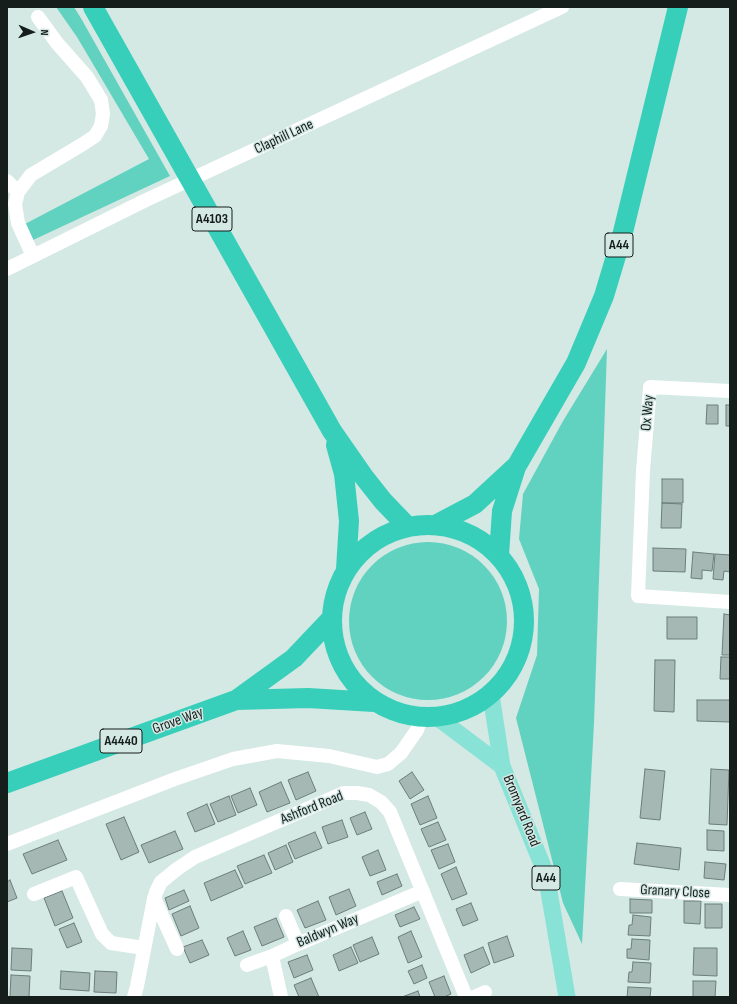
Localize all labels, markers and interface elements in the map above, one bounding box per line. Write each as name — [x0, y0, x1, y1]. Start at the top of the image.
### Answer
north arrow — [12, 12, 52, 52]
text: N — [38, 29, 51, 36]
street label: Claphill Lane — [252, 116, 316, 158]
road number: A4103 — [192, 207, 232, 231]
road number: A44 — [605, 233, 633, 257]
street label: Ox Way — [637, 394, 659, 432]
street label: Grove Way — [150, 704, 206, 738]
road number: A4440 — [100, 729, 142, 753]
street label: Bromyard Road — [498, 773, 544, 849]
street label: Ashford Road — [278, 787, 346, 829]
road number: A44 — [532, 866, 560, 890]
street label: Granary Close — [640, 881, 710, 903]
street label: Baldwyn Way — [294, 910, 362, 952]

